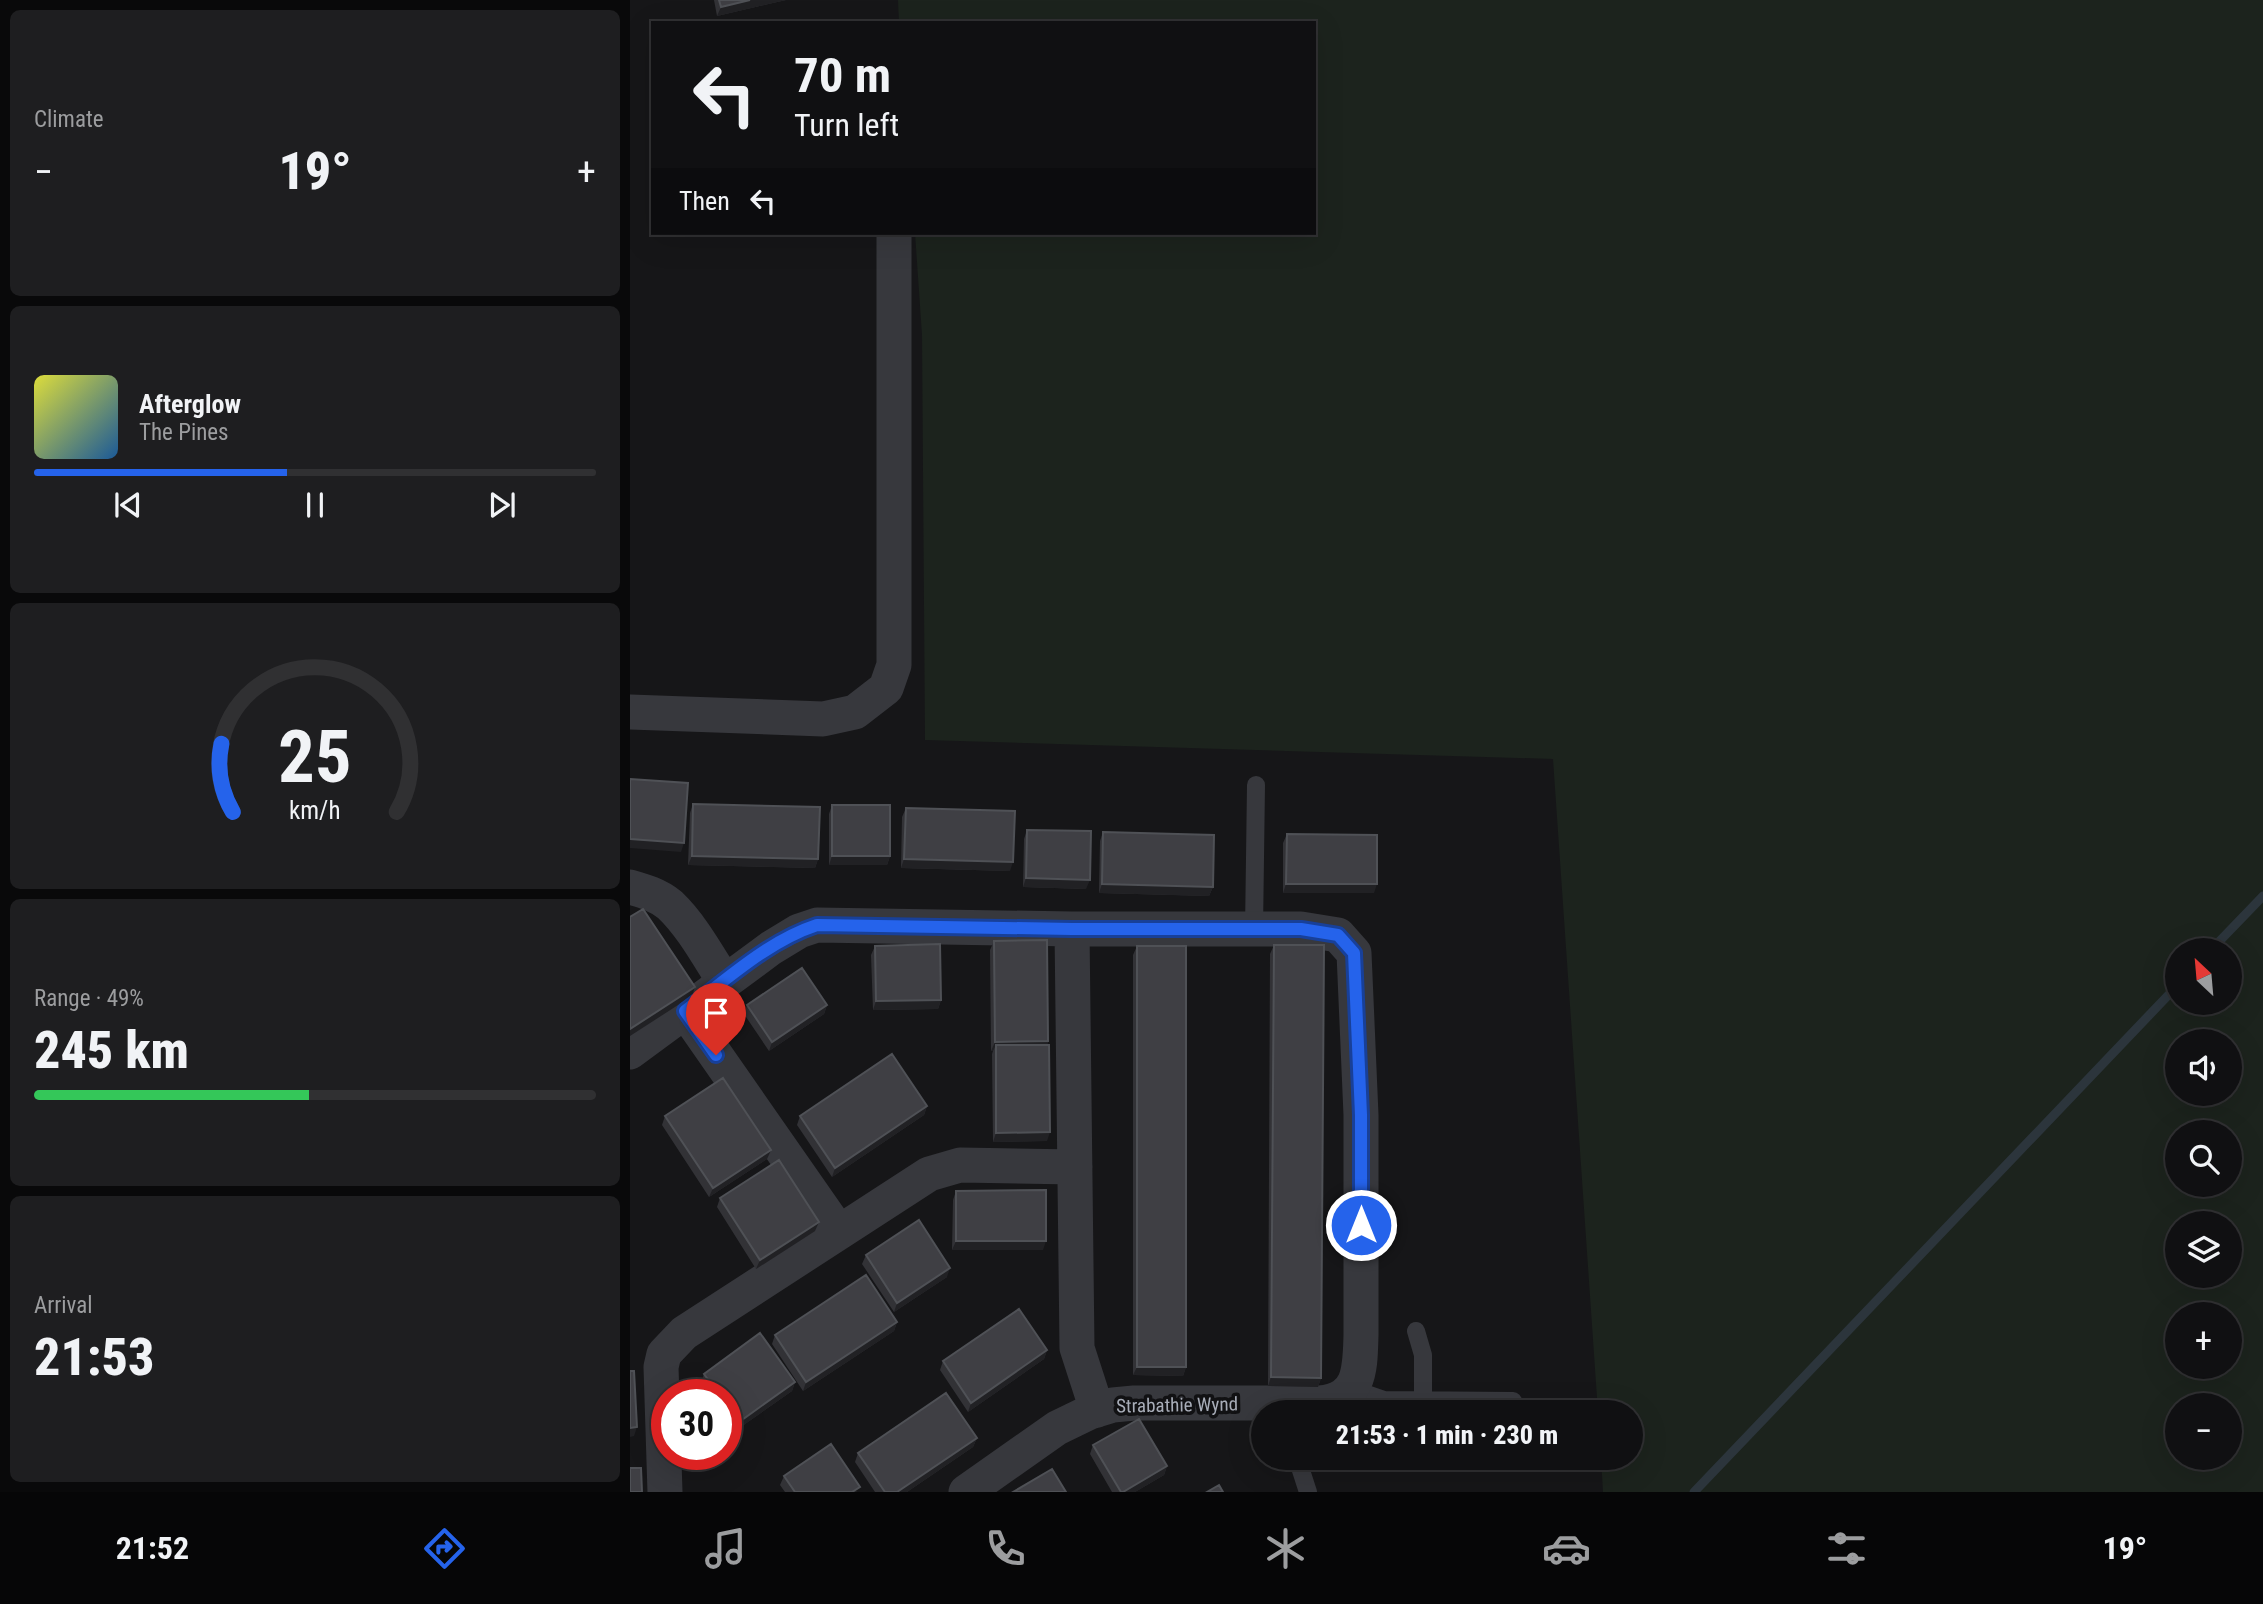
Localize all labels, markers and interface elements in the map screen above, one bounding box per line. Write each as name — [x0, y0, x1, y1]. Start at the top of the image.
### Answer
text: 70 m — [794, 47, 891, 104]
icon: left — [679, 49, 770, 140]
text: Climate — [34, 106, 104, 133]
text: Turn left — [794, 106, 899, 144]
text: 19° — [278, 141, 352, 202]
text: − — [34, 150, 53, 194]
text: + — [577, 150, 596, 194]
icon: left — [744, 182, 782, 220]
text: Then — [679, 186, 730, 216]
text: Afterglow — [139, 389, 241, 419]
text: The Pines — [139, 419, 229, 446]
icon: previous — [109, 486, 147, 524]
icon: pause — [296, 486, 334, 524]
icon: next — [483, 486, 521, 524]
text: 25 — [278, 714, 352, 800]
text: km/h — [289, 796, 341, 825]
north arrow — [2165, 938, 2242, 1015]
map controls — [2165, 938, 2242, 1470]
pin — [686, 983, 746, 1055]
text: Range · 49% — [34, 985, 144, 1012]
icon: arrive — [697, 994, 735, 1032]
text: 245 km — [34, 1020, 189, 1081]
button: sound — [2165, 1029, 2242, 1106]
button: search — [2165, 1120, 2242, 1197]
position arrow — [1324, 1188, 1398, 1262]
button: layers — [2165, 1211, 2242, 1288]
text: Arrival — [34, 1292, 93, 1319]
button: + — [2165, 1302, 2242, 1379]
text: 21:53 — [34, 1327, 154, 1388]
speed limit sign: 30 — [651, 1379, 742, 1470]
street label: Strabathie Wynd — [1116, 1392, 1238, 1418]
button: − — [2165, 1393, 2242, 1470]
text: 21:53 · 1 min · 230 m — [1336, 1420, 1558, 1450]
icon: directions — [420, 1524, 469, 1573]
icon: music — [701, 1524, 750, 1573]
icon: phone — [981, 1524, 1030, 1573]
icon: climate — [1261, 1524, 1310, 1573]
icon: car — [1542, 1524, 1591, 1573]
icon: filters — [1822, 1524, 1871, 1573]
text: 21:52 — [116, 1529, 189, 1567]
text: 19° — [2103, 1529, 2147, 1567]

